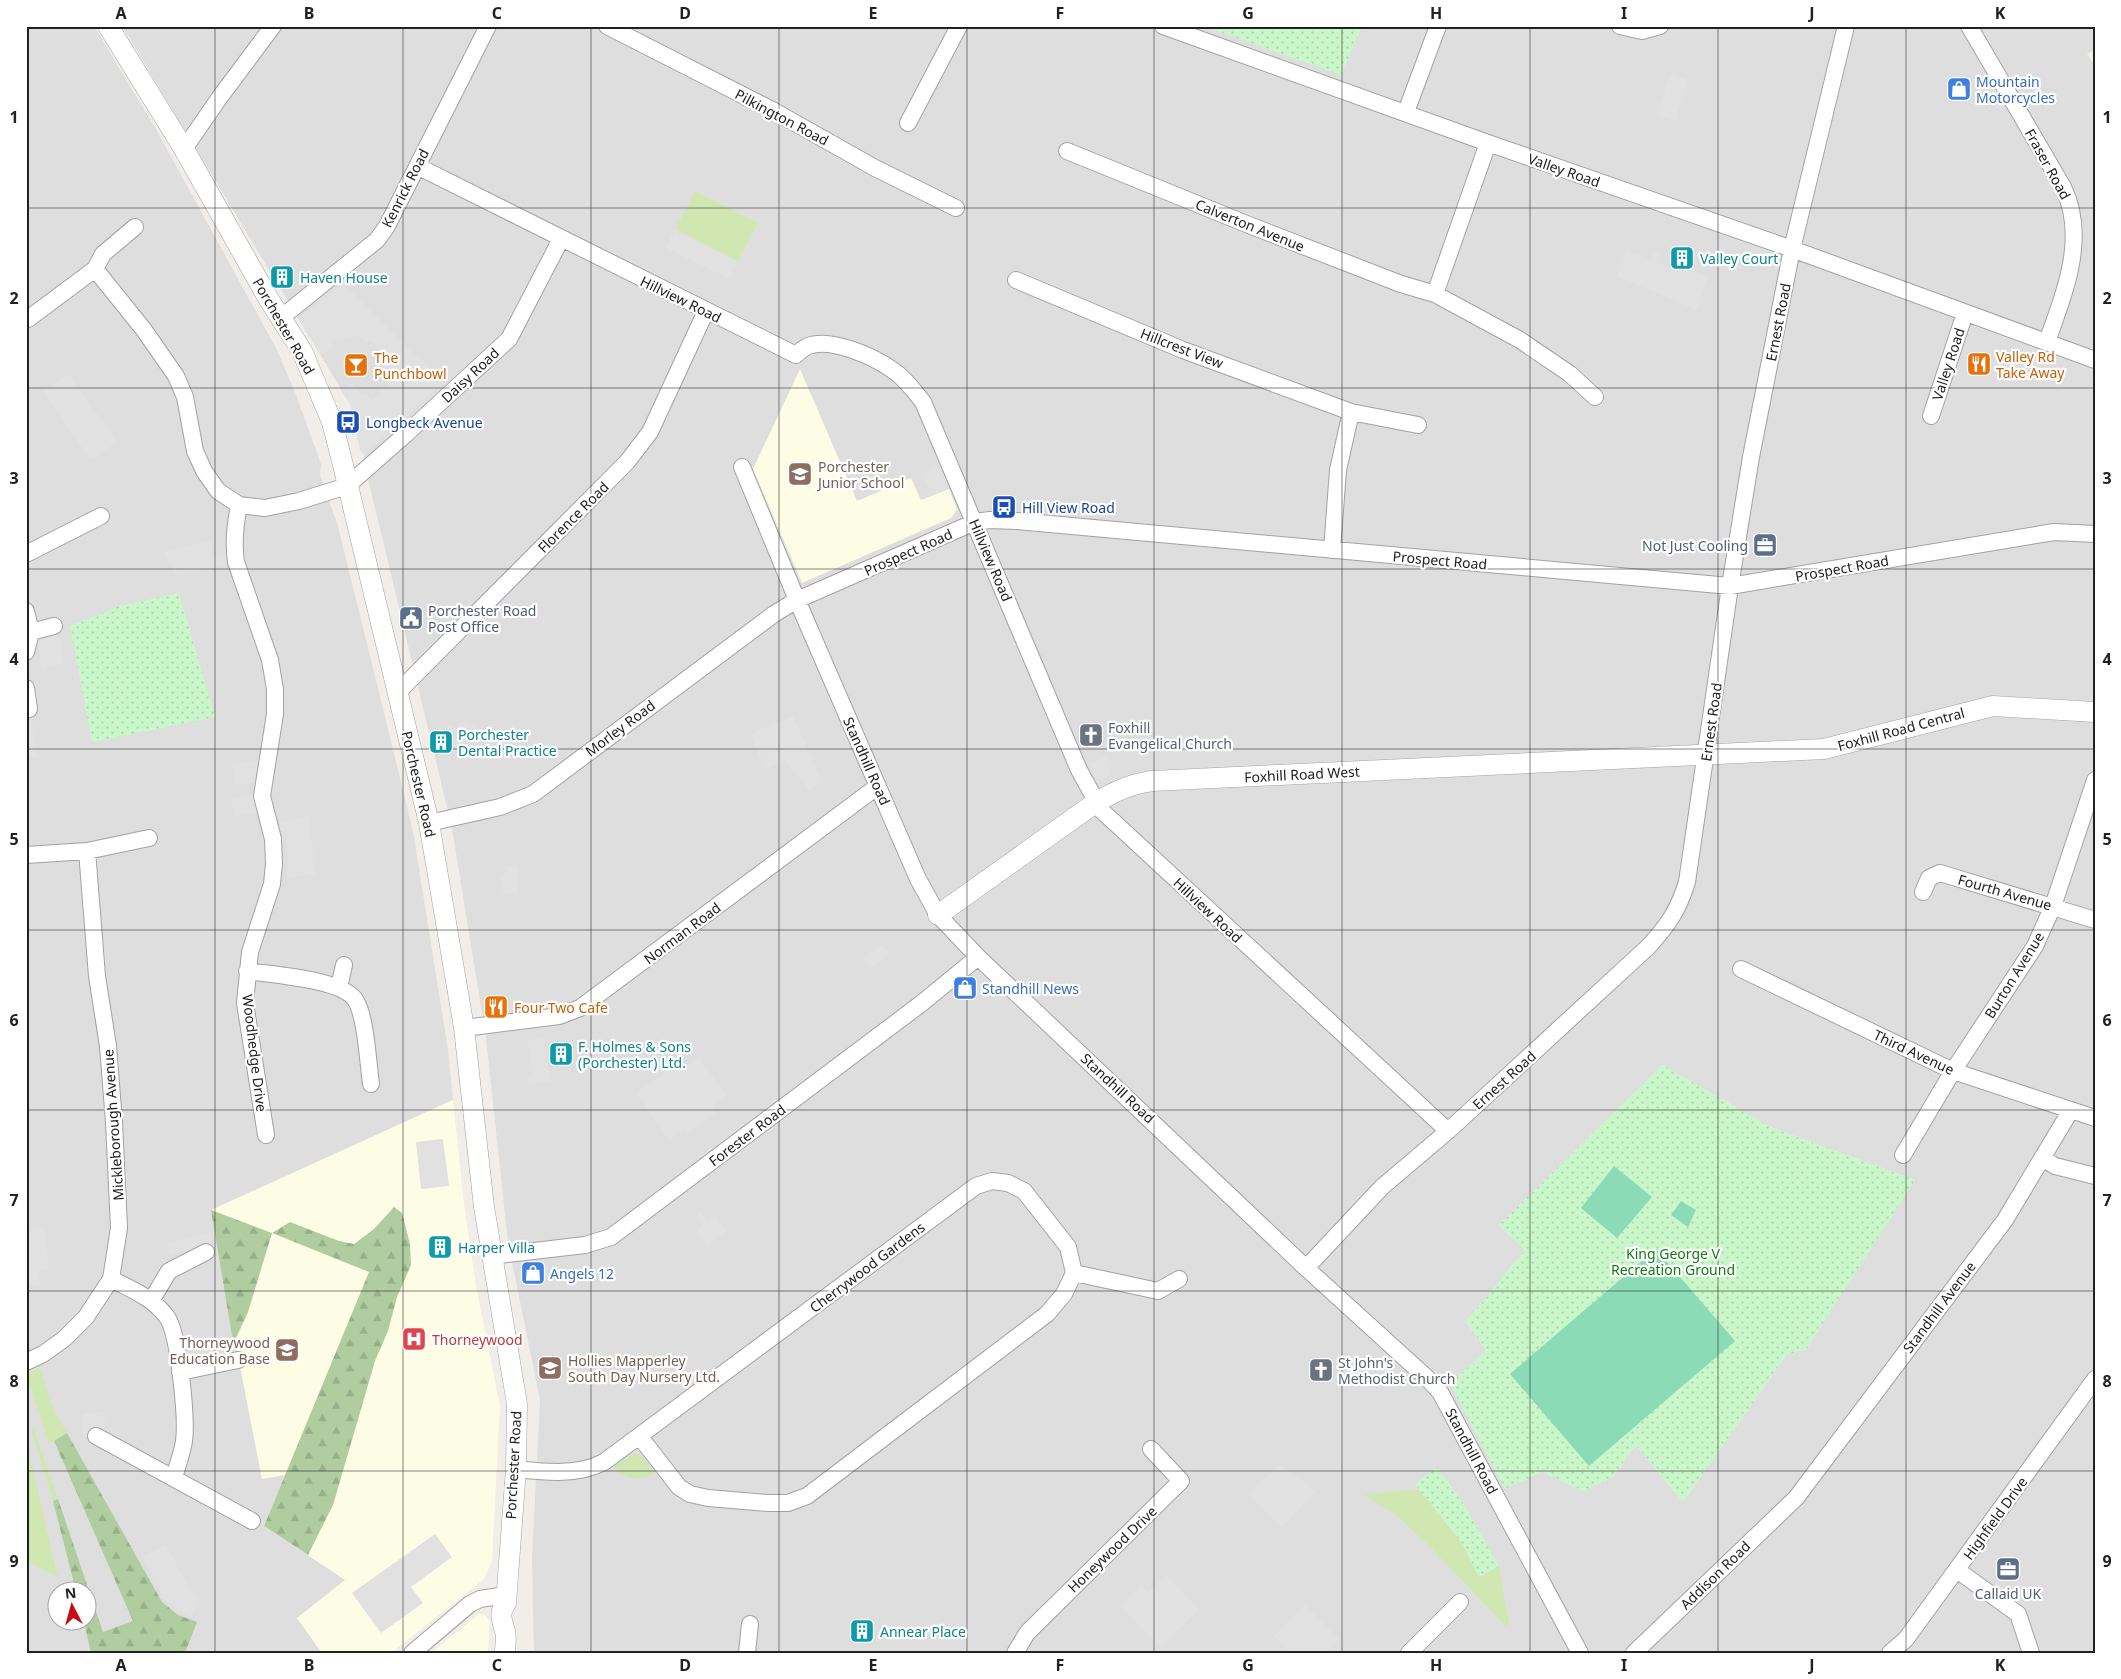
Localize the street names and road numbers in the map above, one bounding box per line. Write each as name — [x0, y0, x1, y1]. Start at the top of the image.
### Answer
street label: Pilkington Road — [732, 84, 832, 150]
street label: Fraser Road — [2021, 125, 2075, 203]
street label: Kenrick Road — [377, 145, 433, 231]
street label: Valley Road — [1525, 149, 1603, 191]
street label: Calverton Avenue — [1193, 194, 1307, 256]
street label: Hillview Road — [637, 271, 725, 327]
street label: Porchester Road — [249, 274, 319, 378]
street label: Ernest Road — [1761, 281, 1795, 363]
street label: Hillcrest View — [1138, 323, 1226, 373]
street label: Valley Road — [1927, 325, 1969, 403]
street label: Daisy Road — [437, 343, 503, 407]
street label: Florence Road — [533, 477, 613, 557]
street label: Hillview Road — [965, 516, 1017, 604]
street label: Prospect Road — [861, 524, 955, 580]
street label: Prospect Road — [1392, 546, 1488, 574]
street label: Prospect Road — [1794, 550, 1890, 586]
street label: Ernest Road — [1696, 681, 1726, 763]
street label: Morley Road — [581, 696, 659, 760]
street label: Foxhill Road Central — [1835, 703, 1967, 755]
street label: Standhill Road — [839, 714, 895, 808]
street label: Porchester Road — [398, 729, 440, 839]
street label: Foxhill Road West — [1244, 761, 1360, 787]
street label: Fourth Avenue — [1956, 870, 2054, 914]
street label: Hillview Road — [1169, 873, 1247, 947]
street label: Norman Road — [640, 898, 724, 968]
street label: Burton Avenue — [1980, 928, 2048, 1022]
street label: Woodhedge Drive — [238, 993, 272, 1113]
street label: Third Avenue — [1871, 1025, 1958, 1079]
street label: Ernest Road — [1468, 1046, 1540, 1114]
street label: Mickleborough Avenue — [98, 1049, 128, 1201]
street label: Standhill Road — [1077, 1049, 1159, 1127]
street label: Forester Road — [705, 1100, 789, 1170]
street label: Cherrywood Gardens — [805, 1217, 929, 1317]
street label: Standhill Avenue — [1898, 1257, 1980, 1357]
street label: Standhill Road — [1441, 1405, 1503, 1497]
street label: Porchester Road — [501, 1410, 525, 1520]
street label: Highfield Drive — [1958, 1473, 2032, 1563]
street label: Honeywood Drive — [1063, 1501, 1161, 1596]
street label: Addison Road — [1676, 1537, 1754, 1613]

